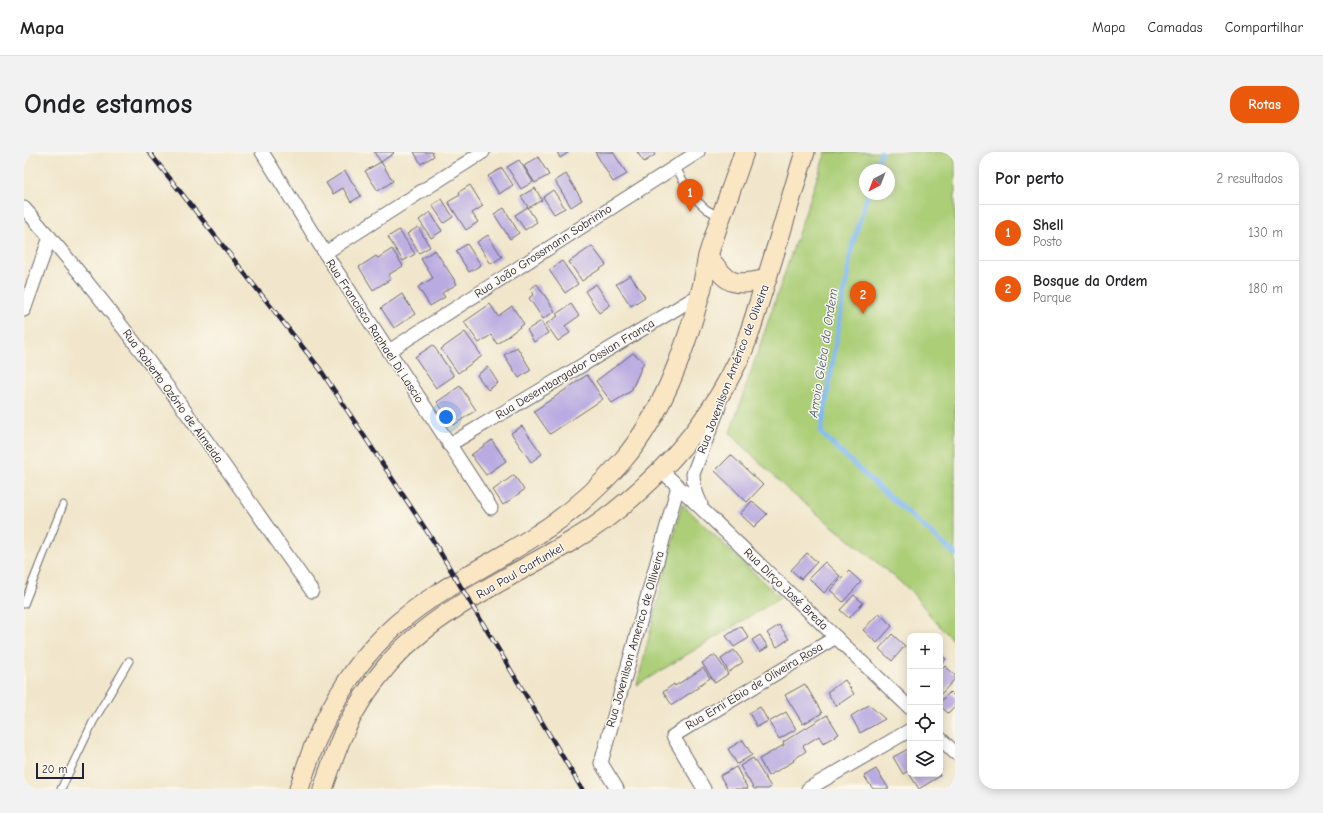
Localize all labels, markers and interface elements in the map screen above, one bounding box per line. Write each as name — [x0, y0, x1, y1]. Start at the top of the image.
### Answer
text: Mapa — [20, 17, 65, 39]
text: Mapa — [1092, 19, 1126, 36]
text: Camadas — [1148, 19, 1203, 36]
text: Compartilhar — [1225, 19, 1303, 36]
button: Rotas — [1230, 86, 1299, 123]
text: Onde estamos — [24, 88, 192, 120]
north arrow — [859, 164, 895, 200]
text: Por perto — [995, 169, 1064, 188]
text: 2 resultados — [1216, 171, 1283, 186]
pin: 1 — [677, 179, 703, 212]
street label: Rua João Grossmann Sobrinho — [472, 201, 614, 301]
text: Shell — [1033, 216, 1064, 234]
text: 1 — [1005, 225, 1011, 240]
text: 130 m — [1248, 225, 1283, 240]
text: Posto — [1033, 234, 1062, 249]
street label: Rua Francisco Raphael Di Lascio — [323, 257, 427, 405]
text: Bosque da Ordem — [1033, 272, 1148, 290]
pin: 2 — [850, 281, 876, 314]
text: 2 — [1005, 281, 1011, 296]
text: 180 m — [1248, 281, 1283, 296]
street label: Rua Jovenilson Américo de Oliveira — [694, 282, 772, 456]
water label: Arroio Gleba da Ordem — [805, 287, 841, 420]
text: Parque — [1033, 290, 1071, 305]
street label: Rua Desembargador Ossian França — [493, 316, 657, 422]
street label: Rua Roberto Ozório de Almeida — [120, 327, 226, 465]
your location — [436, 407, 456, 427]
street label: Rua Paul Garfunkel — [474, 540, 566, 602]
street label: Rua Dirço José Breda — [741, 545, 831, 633]
street label: Rua Jovenilson Americo de Olliveira — [603, 549, 667, 729]
map controls — [907, 633, 943, 777]
button: + — [907, 633, 943, 669]
street label: Rua Erni Ebio de Oliveira Rosa — [683, 639, 825, 733]
button: − — [907, 669, 943, 705]
button: locate — [907, 705, 943, 741]
button: layers — [907, 741, 943, 777]
scale bar — [36, 761, 84, 780]
text: 20 m — [42, 763, 67, 776]

